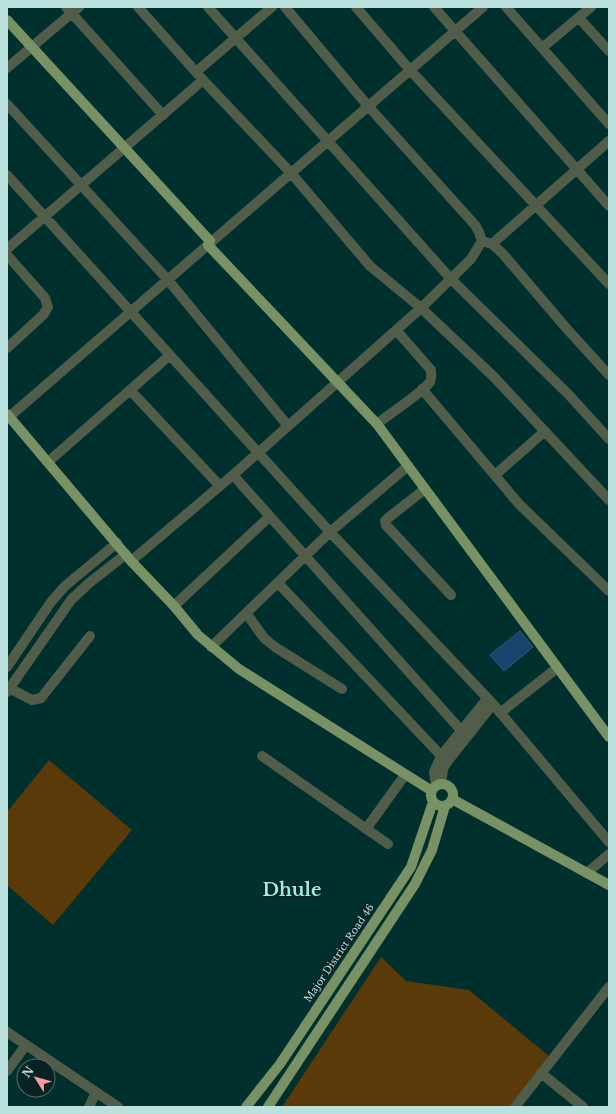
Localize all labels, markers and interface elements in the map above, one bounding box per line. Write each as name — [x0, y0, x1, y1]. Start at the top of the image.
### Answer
district label: Dhule — [263, 879, 321, 901]
street label: Major District Road 46 — [301, 901, 377, 1005]
north arrow — [16, 1058, 56, 1098]
text: N — [19, 1063, 37, 1080]

